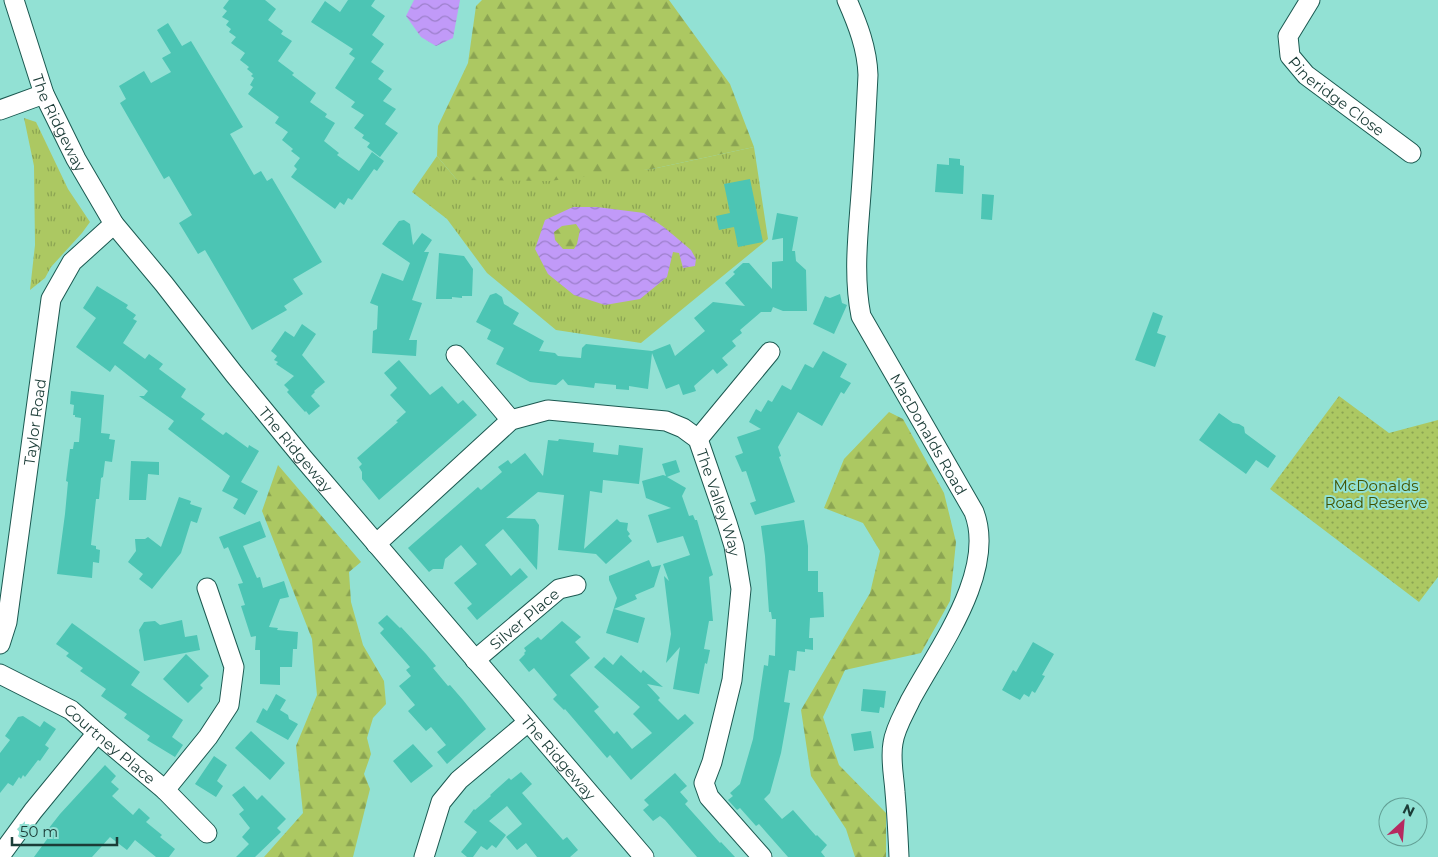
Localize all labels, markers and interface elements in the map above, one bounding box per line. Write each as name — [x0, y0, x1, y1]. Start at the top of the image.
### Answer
street label: Pineridge Close — [1285, 52, 1389, 140]
street label: The Ridgeway — [29, 72, 91, 176]
street label: MacDonalds Road — [886, 370, 971, 498]
street label: Taylor Road — [19, 377, 50, 467]
street label: The Ridgeway — [255, 402, 338, 496]
street label: The Valley Way — [693, 446, 745, 558]
park label: McDonalds Road Reserve — [1325, 476, 1427, 512]
street label: Silver Place — [485, 584, 563, 653]
street label: Courtney Place — [62, 699, 160, 788]
street label: The Ridgeway — [517, 711, 601, 804]
north arrow — [1378, 797, 1428, 847]
text: N — [1400, 800, 1418, 821]
scale bar — [12, 814, 118, 846]
text: 50 m — [20, 822, 58, 841]

